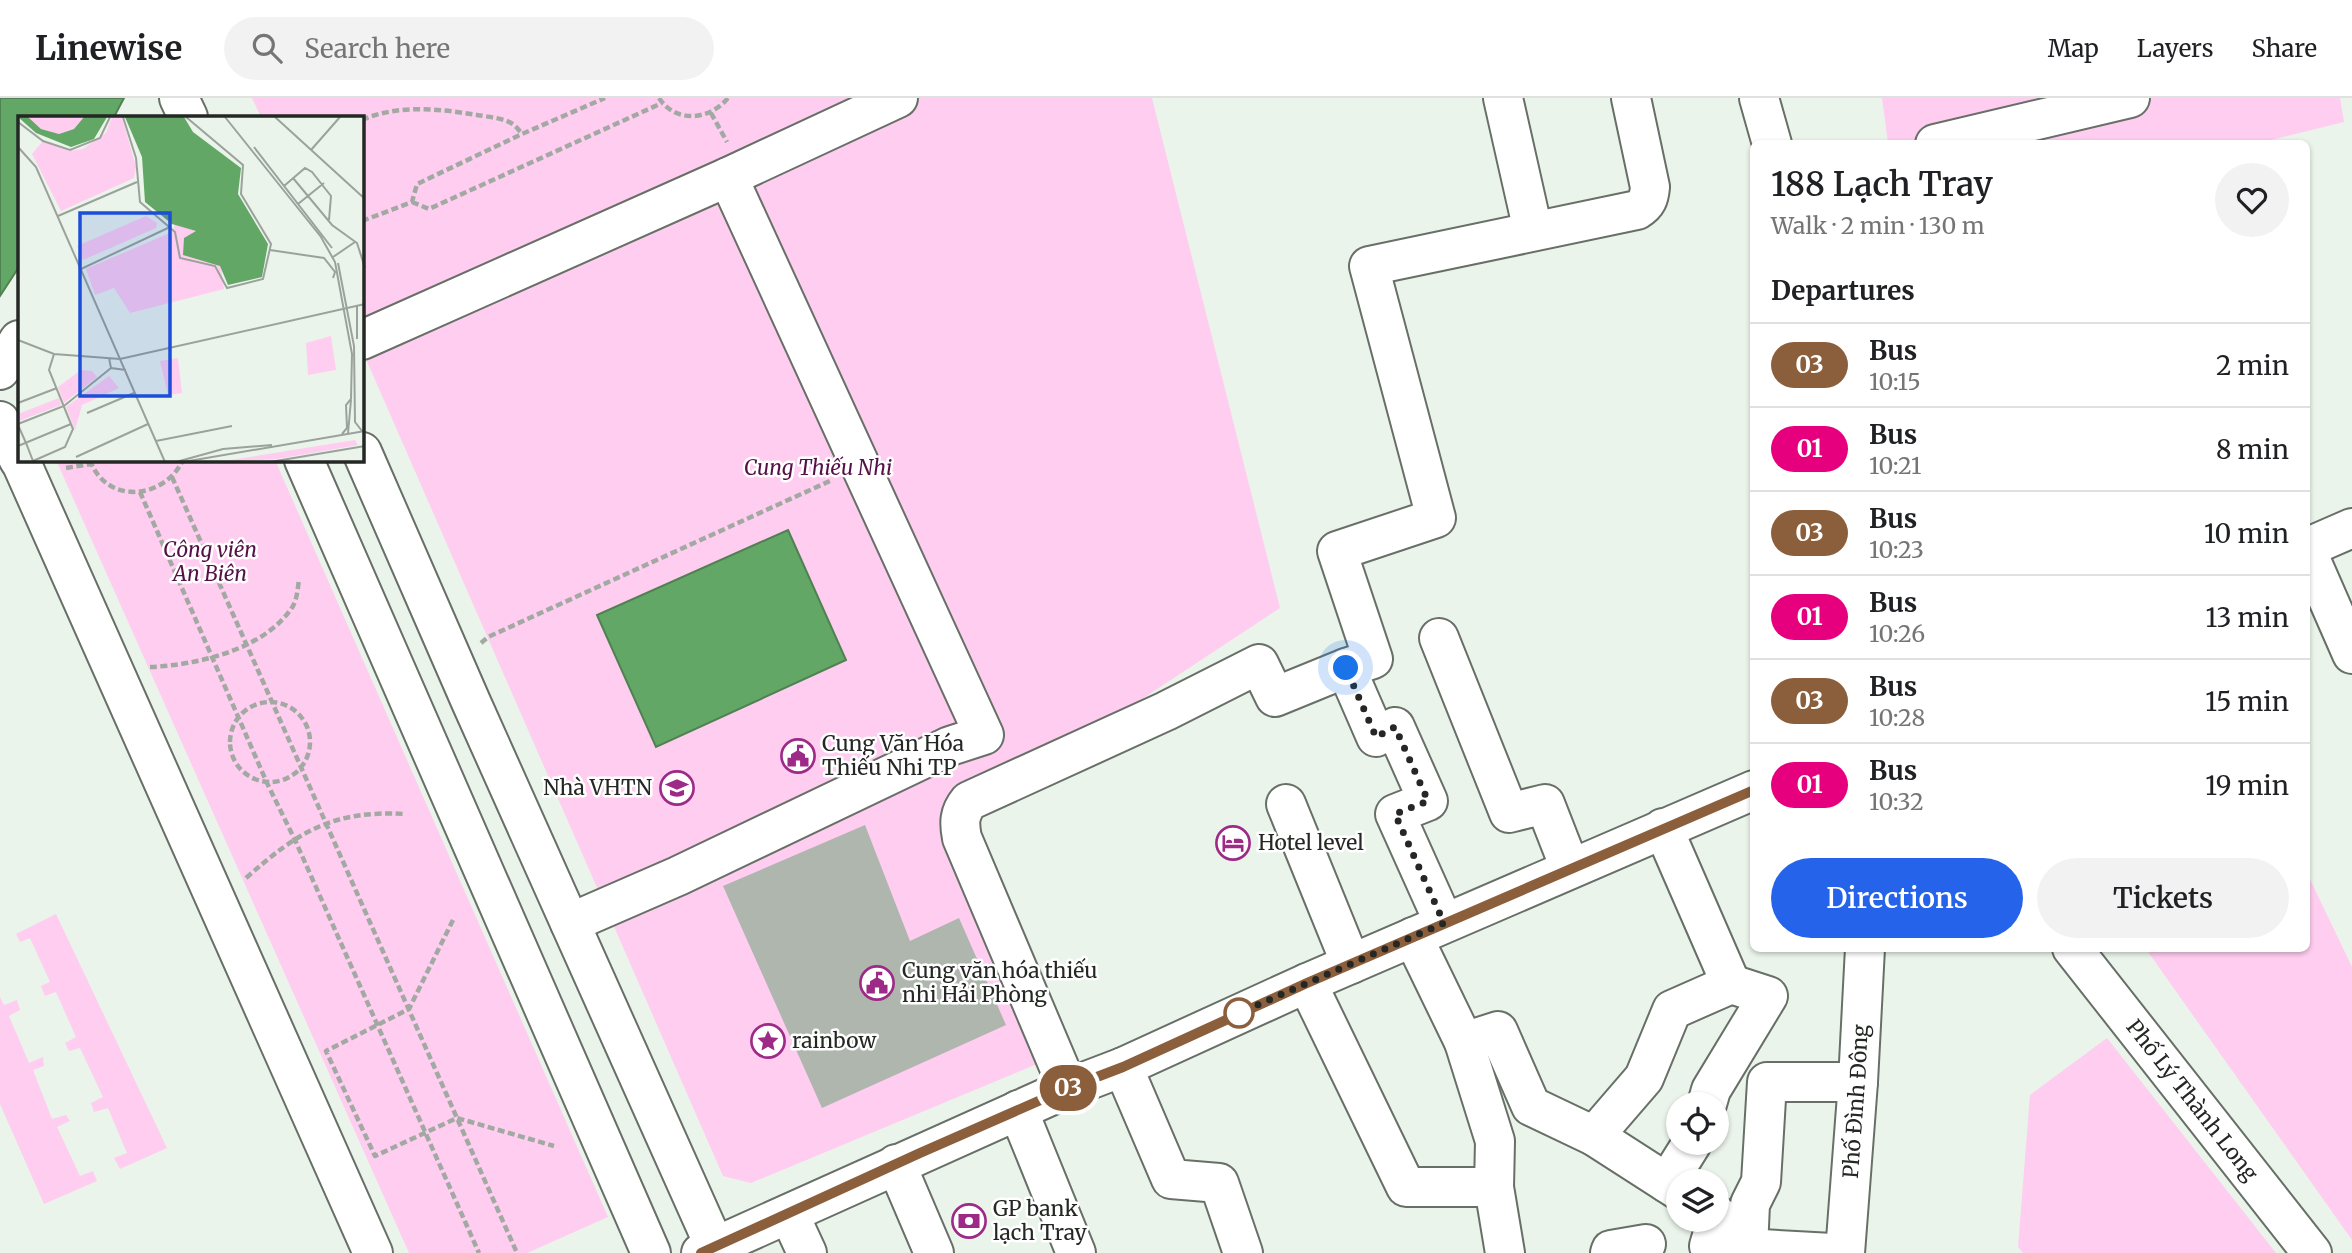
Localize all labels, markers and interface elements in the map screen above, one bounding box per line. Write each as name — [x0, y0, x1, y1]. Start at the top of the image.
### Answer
search box — [224, 17, 714, 80]
text: Linewise — [35, 28, 182, 69]
icon: search — [248, 29, 286, 67]
text: Search here — [304, 32, 450, 65]
text: Map — [2048, 33, 2099, 64]
text: Layers — [2137, 33, 2213, 64]
text: Share — [2251, 33, 2317, 64]
inset map — [18, 116, 364, 462]
button: heart — [2215, 163, 2289, 237]
text: 188 Lạch Tray — [1771, 164, 1993, 205]
text: Walk · 2 min · 130 m — [1771, 211, 1985, 240]
text: Departures — [1771, 274, 1915, 307]
text: Bus — [1869, 334, 1917, 367]
text: 03 — [1795, 349, 1824, 380]
text: 2 min — [2216, 349, 2289, 382]
text: 10:15 — [1869, 367, 1921, 396]
text: Bus — [1869, 418, 1917, 451]
text: 01 — [1796, 433, 1823, 464]
text: 8 min — [2216, 433, 2289, 466]
text: 10:21 — [1869, 451, 1921, 480]
park label: Cung Thiếu Nhi — [744, 454, 892, 481]
text: Bus — [1869, 502, 1917, 535]
text: 03 — [1795, 517, 1824, 548]
text: 10 min — [2204, 517, 2289, 550]
text: 10:23 — [1869, 535, 1924, 564]
park label: Công viên An Biên — [163, 536, 257, 587]
text: Bus — [1869, 586, 1917, 619]
text: 01 — [1796, 601, 1823, 632]
text: 13 min — [2205, 601, 2289, 634]
text: 10:26 — [1869, 619, 1925, 648]
your location — [1328, 650, 1363, 685]
text: Bus — [1869, 670, 1917, 703]
text: 03 — [1795, 685, 1824, 716]
text: 15 min — [2205, 685, 2289, 718]
text: 10:28 — [1869, 703, 1925, 732]
place label: Cung Văn Hóa Thiếu Nhi TP — [822, 730, 964, 781]
public building icon: Cung Văn Hóa Thiếu Nhi TP — [779, 737, 817, 775]
text: Bus — [1869, 754, 1917, 787]
school or university icon: Nhà VHTN — [658, 769, 696, 807]
text: 01 — [1796, 769, 1823, 800]
text: 19 min — [2205, 769, 2289, 802]
place label: Nhà VHTN — [543, 774, 652, 801]
text: 10:32 — [1869, 787, 1924, 816]
hotel icon: Hotel level — [1214, 824, 1252, 862]
place label: Hotel level — [1258, 829, 1364, 856]
button: Directions — [1771, 858, 2023, 938]
button: Tickets — [2037, 858, 2289, 938]
place label: Cung văn hóa thiếu nhi Hải Phòng — [902, 957, 1097, 1008]
public building icon: Cung văn hóa thiếu nhi Hải Phòng — [858, 964, 896, 1002]
unlabelled marker — [1224, 998, 1254, 1028]
street label: Phố Lý Thành Long — [2121, 1014, 2264, 1186]
place icon: rainbow — [749, 1022, 787, 1060]
street label: Phố Đình Đông — [1837, 1023, 1874, 1179]
place label: rainbow — [792, 1027, 876, 1054]
line badge: 03 — [1036, 1065, 1100, 1111]
text: 03 — [1054, 1072, 1082, 1103]
map controls — [1666, 1092, 1729, 1232]
button: locate — [1666, 1092, 1729, 1155]
button: layers — [1666, 1169, 1729, 1232]
place label: GP bank lạch Tray — [993, 1195, 1088, 1246]
bank icon: GP bank lạch Tray — [950, 1202, 988, 1240]

